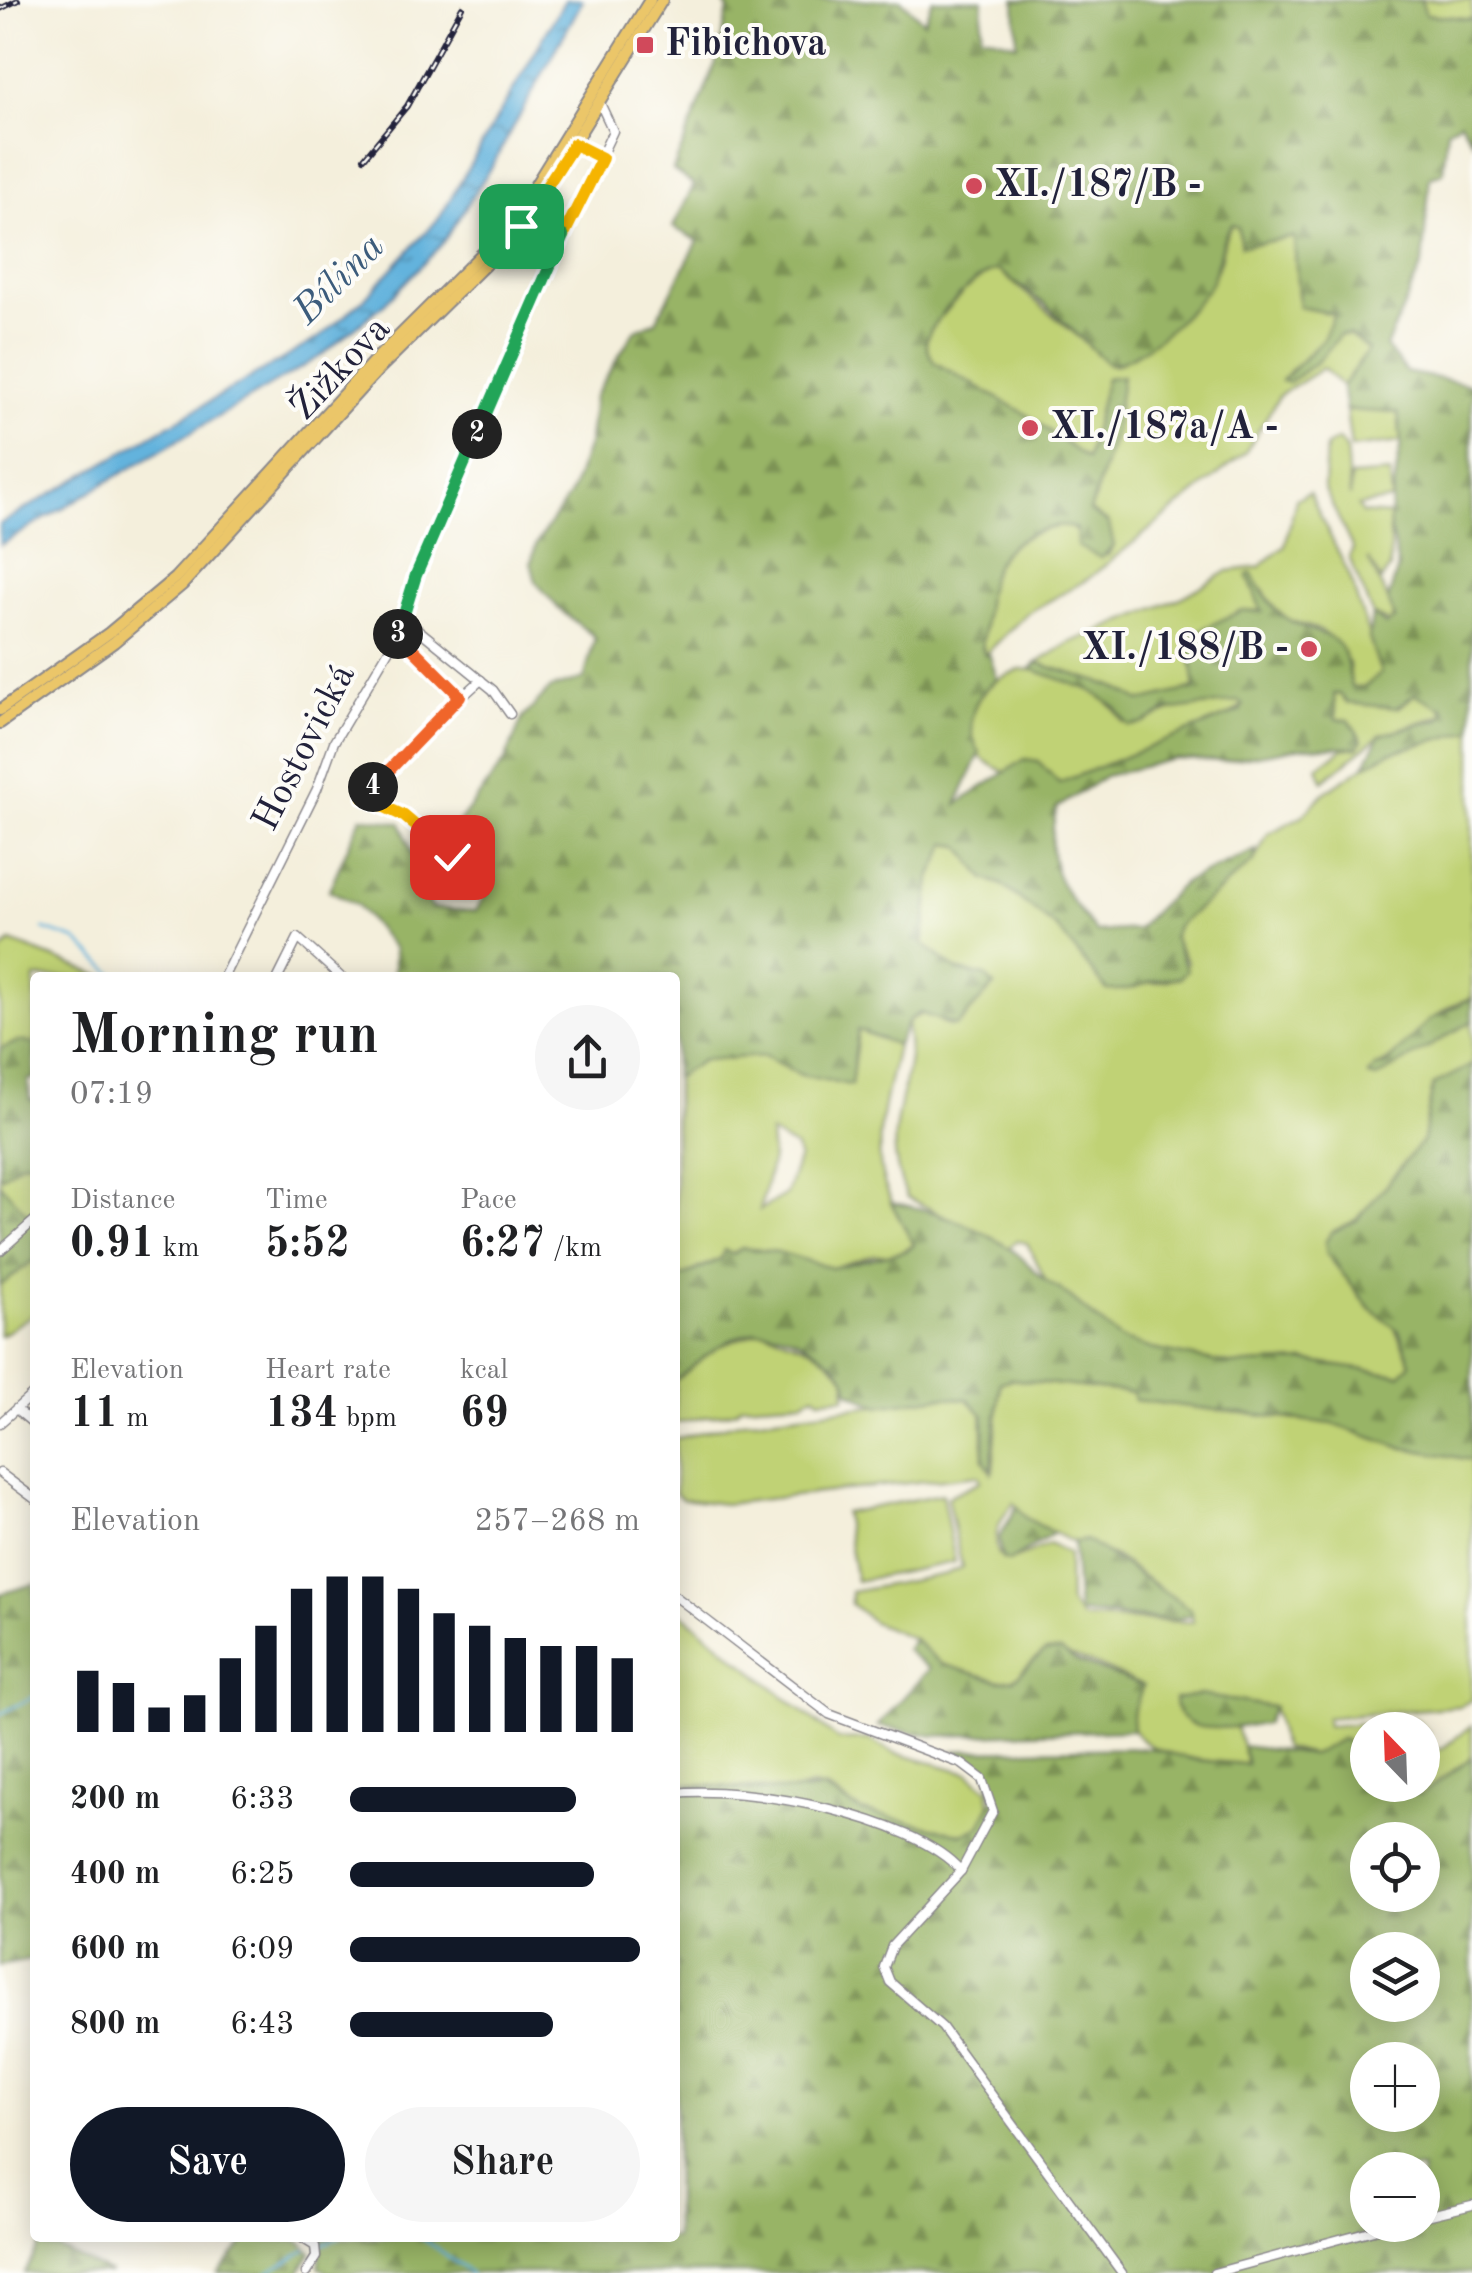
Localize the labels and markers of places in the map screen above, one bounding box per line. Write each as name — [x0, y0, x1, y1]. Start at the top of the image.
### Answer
place label: Fibichova — [665, 26, 827, 64]
marker: Fibichova — [634, 34, 656, 56]
place label: XI./187/B - — [994, 167, 1202, 205]
marker: XI./187/B - — [963, 175, 985, 197]
pin — [479, 184, 564, 269]
pin: 2 — [452, 409, 502, 459]
place label: XI./187a/A - — [1050, 409, 1279, 447]
marker: XI./187a/A - — [1019, 417, 1041, 439]
pin: 3 — [373, 609, 423, 659]
place label: XI./188/B - — [1081, 630, 1289, 668]
marker: XI./188/B - — [1298, 638, 1320, 660]
pin: 4 — [348, 762, 398, 812]
pin — [410, 815, 495, 900]

